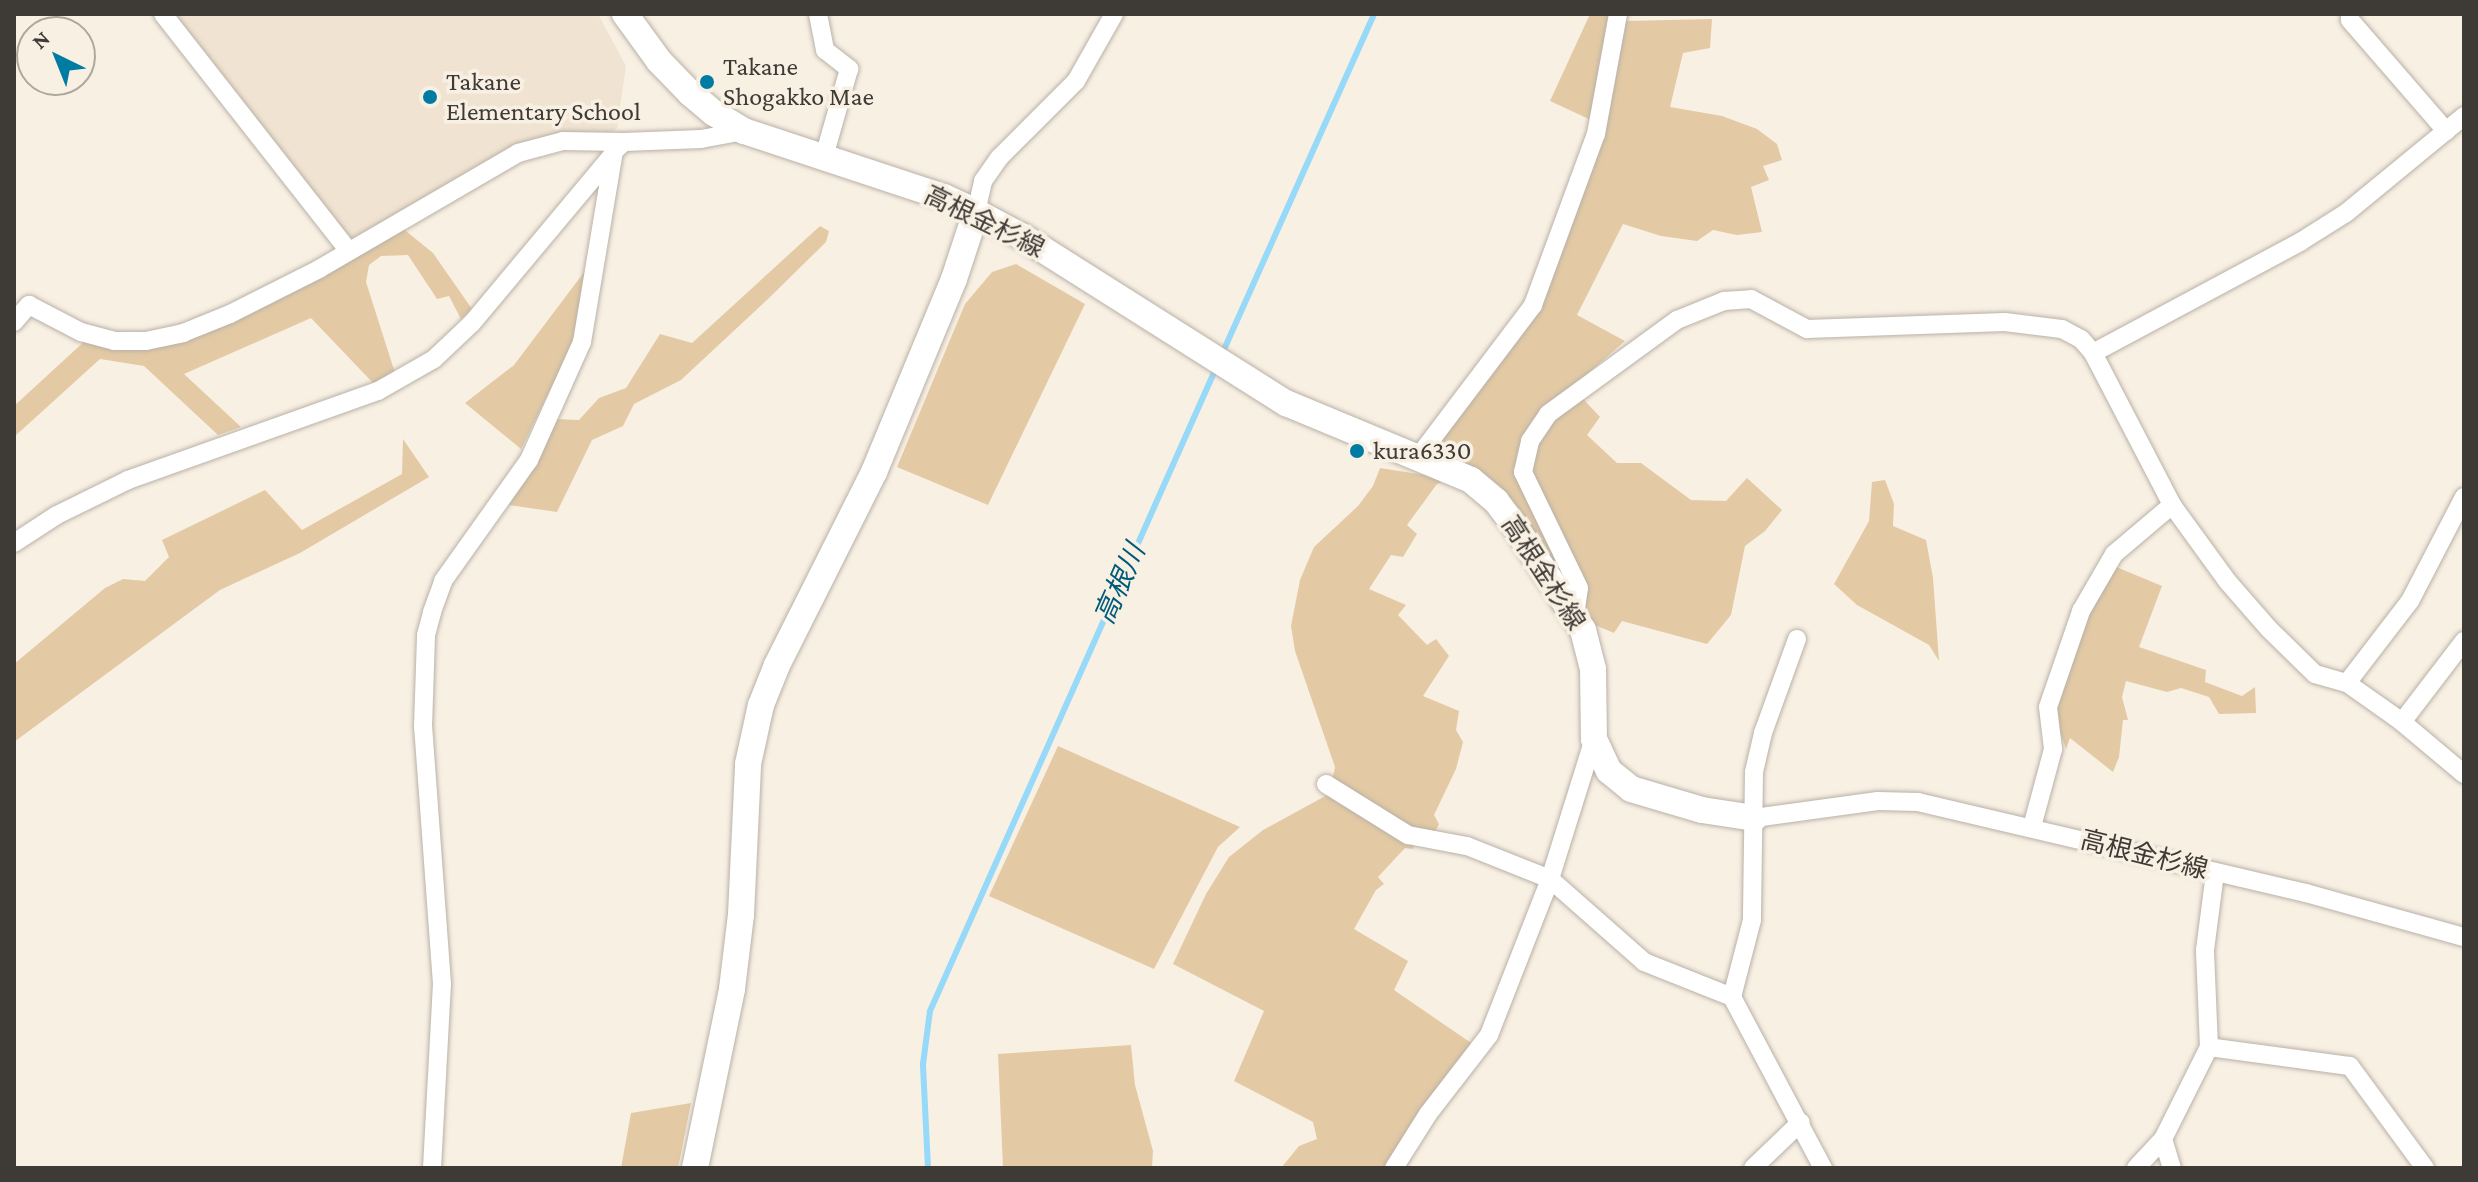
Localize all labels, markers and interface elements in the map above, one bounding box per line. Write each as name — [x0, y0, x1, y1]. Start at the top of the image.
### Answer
north arrow — [16, 16, 96, 96]
text: N — [27, 25, 55, 54]
place label: Takane Shogakko Mae — [723, 51, 874, 112]
place label: Takane Elementary School — [446, 66, 641, 128]
marker: Takane Shogakko Mae — [698, 73, 716, 91]
marker: Takane Elementary School — [421, 88, 439, 106]
street label: 高根金杉線 — [919, 179, 1049, 265]
place label: kura6330 — [1373, 435, 1471, 467]
marker: kura6330 — [1348, 442, 1366, 460]
street label: 高根金杉線 — [1495, 510, 1591, 636]
water label: 高根川 — [1088, 539, 1152, 629]
street label: 高根金杉線 — [2077, 824, 2211, 886]

